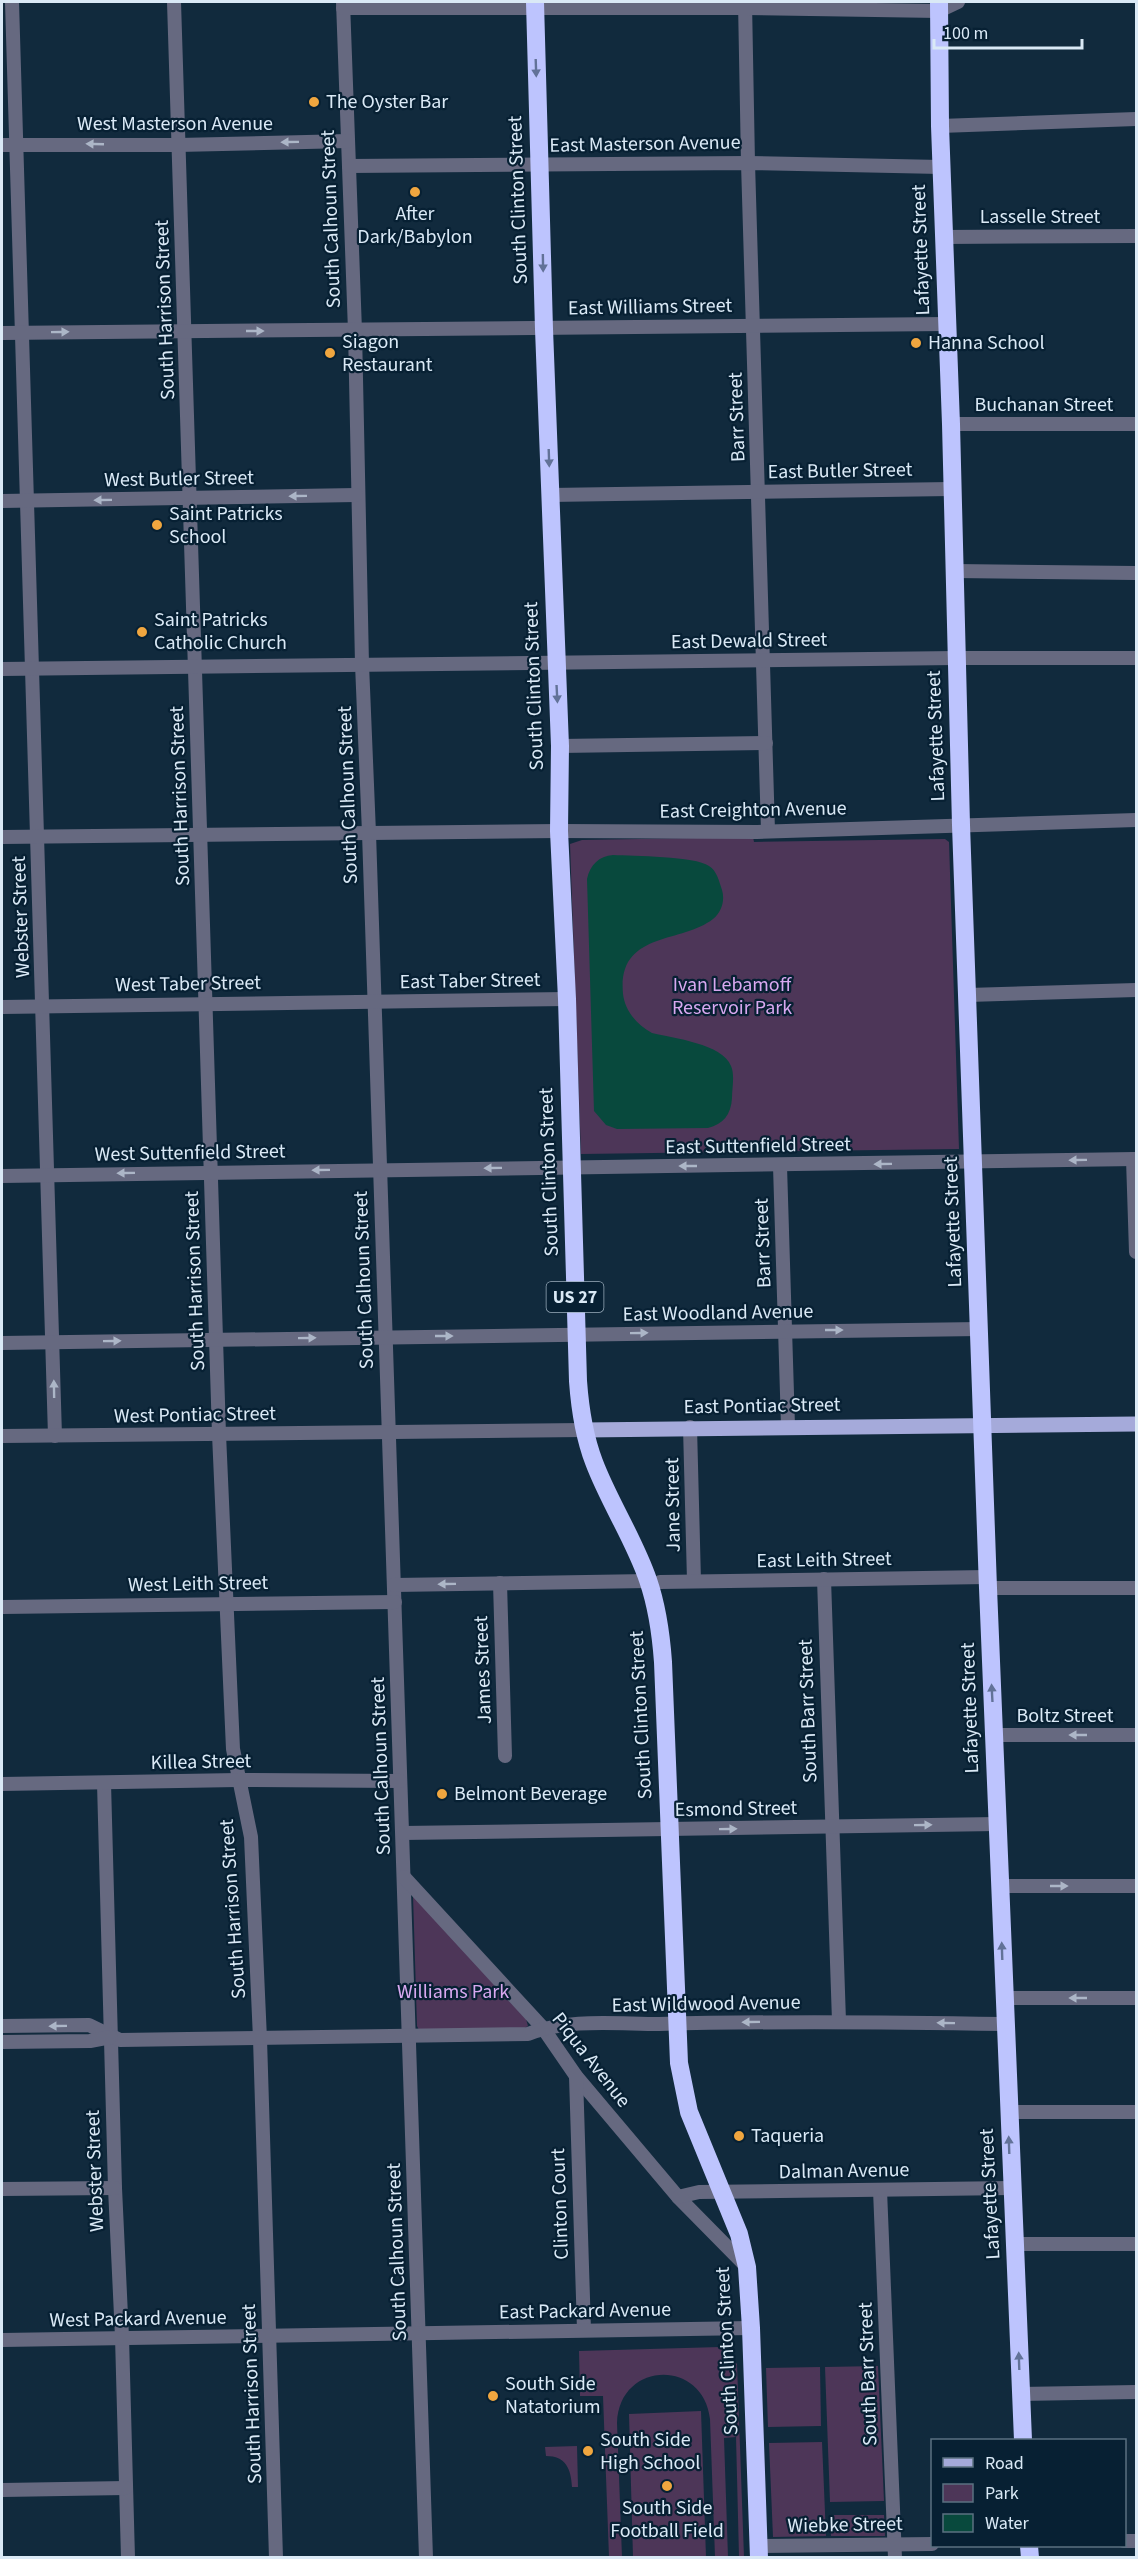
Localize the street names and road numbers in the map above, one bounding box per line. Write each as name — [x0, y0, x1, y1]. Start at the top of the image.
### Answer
street label: West Masterson Avenue — [77, 110, 273, 138]
street label: South Clinton Street — [501, 115, 535, 285]
street label: East Masterson Avenue — [549, 128, 741, 160]
street label: South Calhoun Street — [314, 129, 348, 309]
street label: Lafayette Street — [905, 184, 937, 316]
street label: Lasselle Street — [980, 203, 1101, 231]
street label: South Harrison Street — [148, 219, 182, 401]
street label: East Williams Street — [568, 292, 733, 322]
street label: Barr Street — [721, 371, 753, 462]
street label: Buchanan Street — [975, 391, 1114, 419]
street label: East Butler Street — [767, 456, 913, 486]
street label: West Butler Street — [104, 464, 254, 494]
street label: South Clinton Street — [517, 601, 551, 771]
street label: East Dewald Street — [671, 626, 828, 656]
street label: Lafayette Street — [920, 670, 952, 802]
street label: South Harrison Street — [163, 705, 197, 887]
street label: South Calhoun Street — [331, 705, 365, 885]
street label: East Creighton Avenue — [659, 794, 847, 826]
street label: Webster Street — [5, 855, 37, 978]
street label: East Taber Street — [399, 966, 541, 996]
street label: West Taber Street — [115, 969, 261, 999]
street label: South Clinton Street — [532, 1087, 566, 1257]
street label: East Suttenfield Street — [665, 1130, 851, 1162]
street label: West Suttenfield Street — [94, 1137, 286, 1169]
street label: Lafayette Street — [937, 1156, 969, 1288]
street label: South Harrison Street — [178, 1190, 212, 1372]
street label: South Calhoun Street — [347, 1190, 381, 1370]
street label: Barr Street — [747, 1197, 779, 1288]
road number: US 27 — [546, 1282, 604, 1312]
street label: East Woodland Avenue — [622, 1297, 814, 1329]
street label: East Pontiac Street — [683, 1391, 841, 1421]
street label: West Pontiac Street — [114, 1400, 276, 1430]
street label: Jane Street — [658, 1457, 688, 1553]
street label: East Leith Street — [756, 1545, 892, 1575]
street label: West Leith Street — [128, 1569, 269, 1599]
street label: James Street — [467, 1615, 499, 1725]
street label: South Clinton Street — [623, 1630, 659, 1800]
street label: South Barr Street — [791, 1638, 825, 1783]
street label: Lafayette Street — [954, 1642, 986, 1774]
street label: South Calhoun Street — [364, 1676, 398, 1856]
street label: Boltz Street — [1016, 1702, 1114, 1730]
street label: Killea Street — [150, 1747, 252, 1777]
street label: Esmond Street — [675, 1794, 798, 1824]
street label: South Harrison Street — [213, 1818, 253, 2000]
street label: East Wildwood Avenue — [611, 1988, 801, 2020]
street label: Piqua Avenue — [545, 2006, 637, 2114]
street label: Webster Street — [79, 2109, 111, 2232]
street label: Lafayette Street — [973, 2128, 1007, 2260]
street label: Clinton Court — [544, 2148, 576, 2260]
street label: Dalman Avenue — [778, 2156, 910, 2186]
street label: South Calhoun Street — [380, 2162, 414, 2342]
street label: South Clinton Street — [709, 2266, 745, 2436]
street label: East Packard Avenue — [499, 2295, 671, 2327]
street label: South Barr Street — [851, 2301, 885, 2446]
street label: West Packard Avenue — [49, 2303, 227, 2335]
street label: South Harrison Street — [235, 2303, 269, 2485]
street label: Wiebke Street — [787, 2510, 903, 2540]

